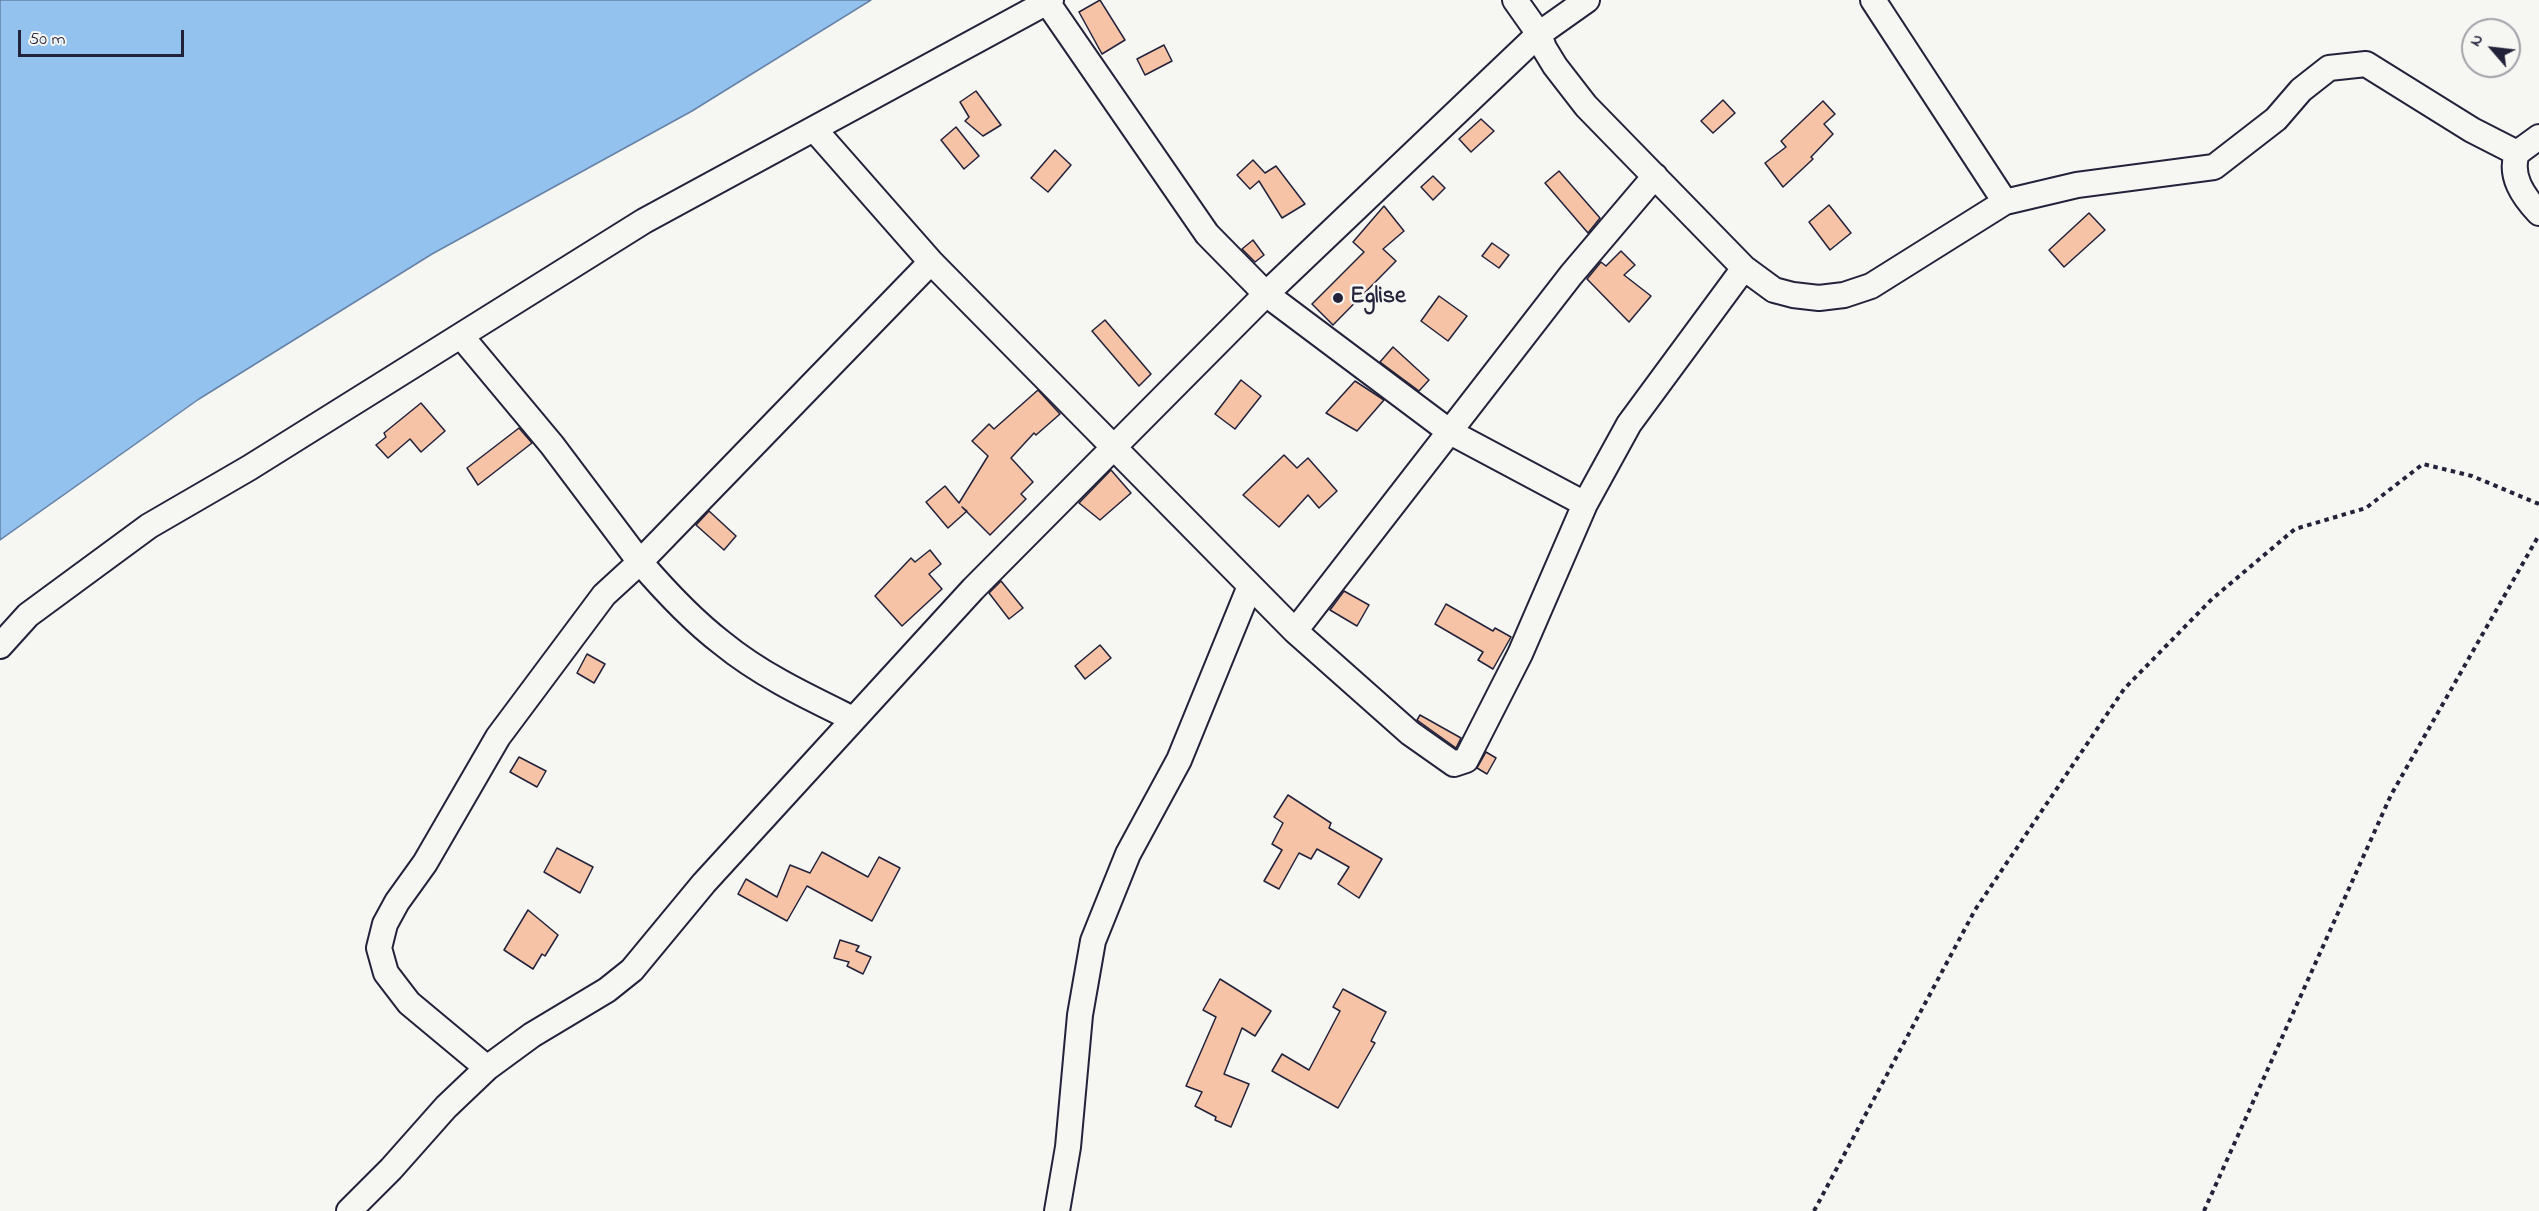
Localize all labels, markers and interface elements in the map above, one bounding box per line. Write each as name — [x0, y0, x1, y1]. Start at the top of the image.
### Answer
scale bar — [21, 18, 188, 56]
north arrow — [2461, 18, 2521, 78]
text: 50 m — [29, 27, 66, 53]
text: N — [2464, 30, 2490, 51]
place label: Eglise — [1350, 284, 1406, 312]
marker: Eglise — [1331, 291, 1345, 305]

